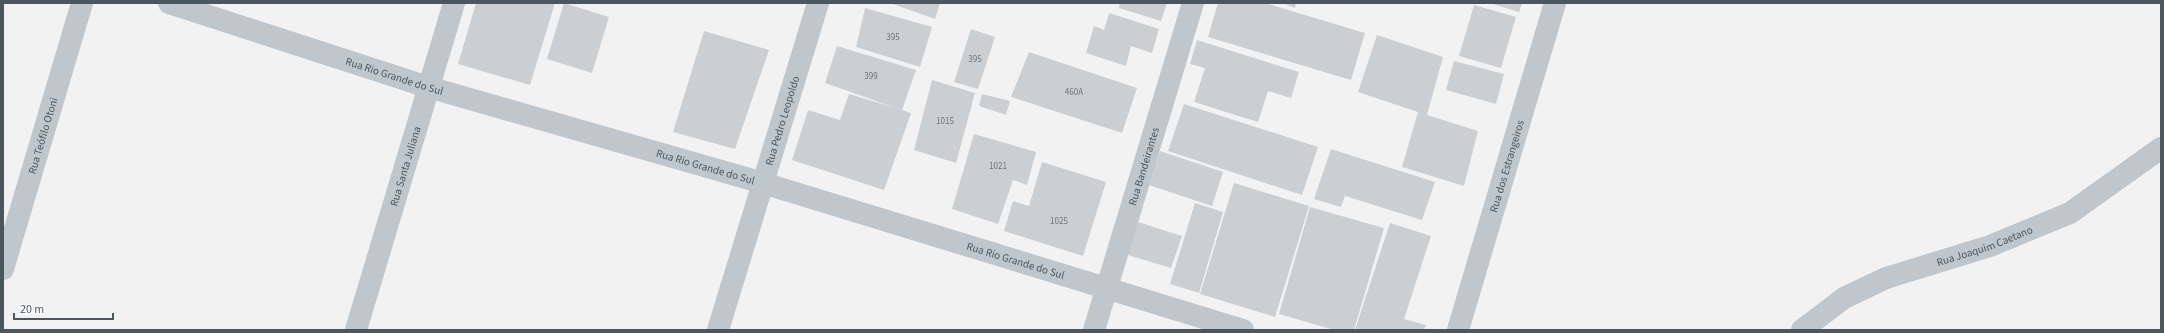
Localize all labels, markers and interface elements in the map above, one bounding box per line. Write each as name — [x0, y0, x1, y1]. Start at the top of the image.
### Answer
house number: 395 — [886, 31, 900, 44]
street label: Rua Rio Grande do Sul — [344, 53, 445, 99]
house number: 395 — [968, 53, 982, 66]
house number: 399 — [864, 70, 878, 83]
street label: Rua Pedro Leopoldo — [761, 74, 803, 167]
house number: 460A — [1065, 86, 1083, 99]
street label: Rua Teófilo Otoni — [24, 96, 61, 176]
house number: 1015 — [936, 115, 954, 128]
street label: Rua dos Estrangeiros — [1486, 118, 1528, 214]
street label: Rua Santa Juliana — [386, 124, 424, 208]
street label: Rua Bandeirantes — [1125, 125, 1163, 207]
street label: Rua Rio Grande do Sul — [655, 145, 757, 188]
house number: 1021 — [989, 160, 1007, 173]
house number: 1025 — [1050, 215, 1068, 228]
street label: Rua Joaquim Caetano — [1935, 222, 2035, 270]
street label: Rua Rio Grande do Sul — [965, 238, 1067, 283]
scale bar — [14, 295, 113, 321]
text: 20 m — [20, 301, 44, 318]

